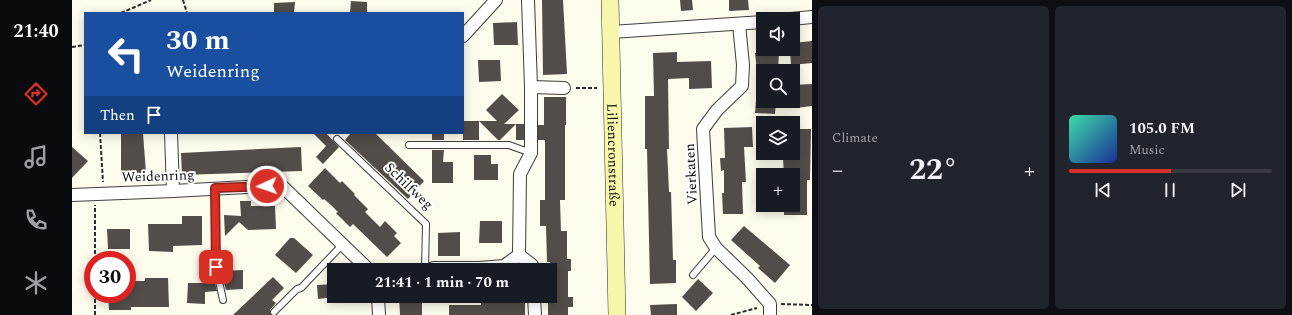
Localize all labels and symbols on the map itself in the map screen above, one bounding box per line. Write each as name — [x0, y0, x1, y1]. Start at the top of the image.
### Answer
street label: Liliencronstraße — [602, 103, 625, 207]
street label: Vierkaten — [679, 143, 703, 205]
street label: Schilfweg — [380, 157, 438, 215]
street label: Weidenring — [121, 164, 195, 188]
position arrow — [246, 165, 288, 207]
pin — [199, 250, 233, 284]
speed limit sign: 30 — [84, 251, 136, 303]

